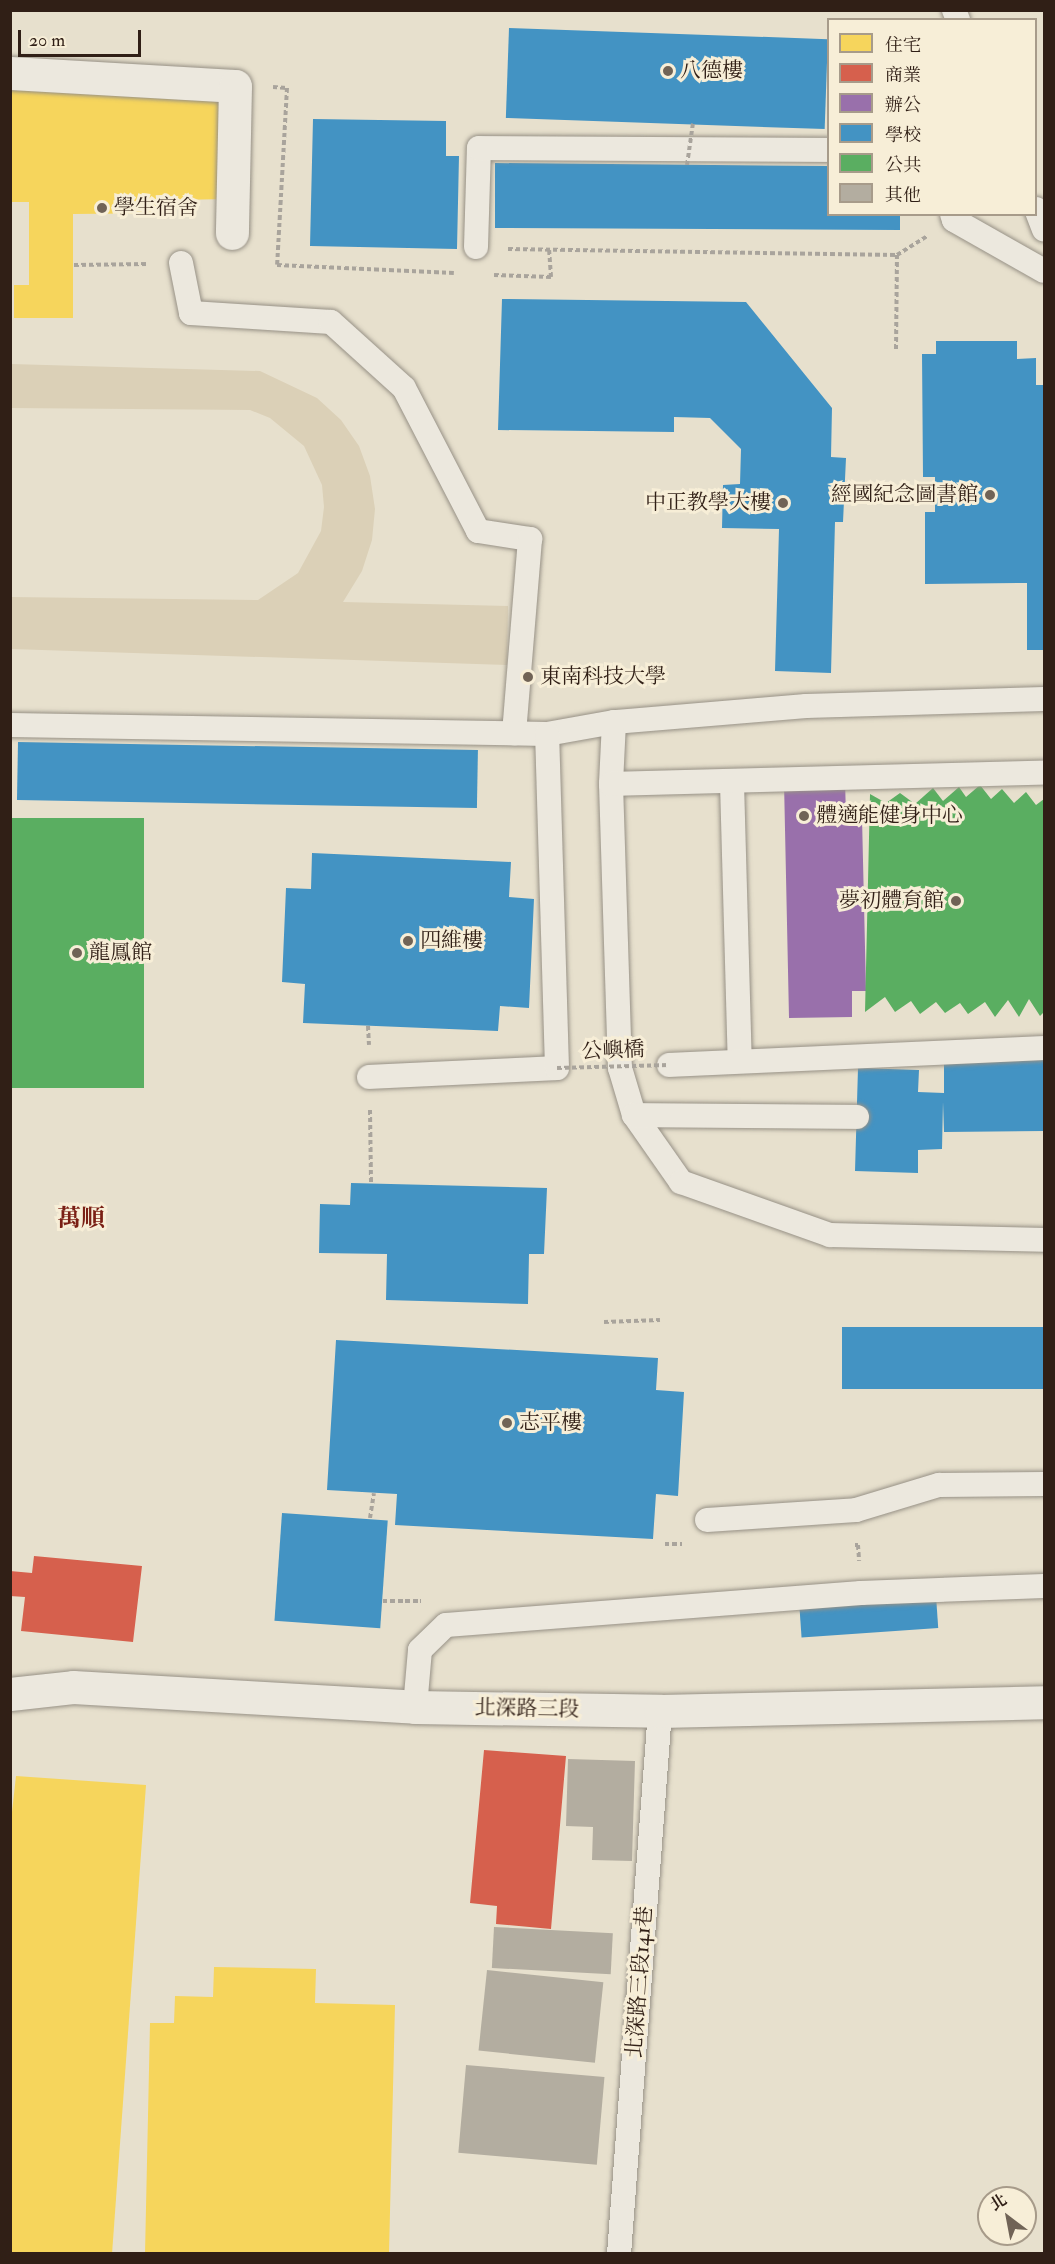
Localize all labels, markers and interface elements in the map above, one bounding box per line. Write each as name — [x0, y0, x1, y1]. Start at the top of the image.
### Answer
scale bar — [21, 18, 144, 56]
legend — [827, 18, 1037, 216]
text: 20 m — [29, 29, 65, 52]
text: 住宅 — [885, 34, 921, 57]
place label: 八德樓 — [680, 58, 743, 84]
marker: 八德樓 — [661, 64, 675, 78]
text: 商業 — [885, 64, 921, 87]
text: 辦公 — [885, 94, 921, 117]
text: 學校 — [885, 124, 921, 147]
text: 公共 — [885, 154, 921, 177]
text: 其他 — [885, 184, 921, 207]
place label: 學生宿舍 — [114, 195, 198, 221]
marker: 學生宿舍 — [95, 201, 109, 215]
place label: 經國紀念圖書館 — [831, 482, 978, 508]
marker: 經國紀念圖書館 — [983, 488, 997, 502]
place label: 中正教學大樓 — [645, 490, 771, 516]
marker: 中正教學大樓 — [776, 496, 790, 510]
place label: 東南科技大學 — [540, 664, 666, 690]
marker: 東南科技大學 — [521, 670, 535, 684]
place label: 體適能健身中心 — [816, 803, 963, 829]
marker: 體適能健身中心 — [797, 809, 811, 823]
place label: 夢初體育館 — [839, 888, 944, 914]
marker: 夢初體育館 — [949, 894, 963, 908]
place label: 四維樓 — [420, 928, 483, 954]
marker: 四維樓 — [401, 934, 415, 948]
place label: 龍鳳館 — [89, 940, 152, 966]
marker: 龍鳳館 — [70, 946, 84, 960]
street label: 公嶼橋 — [581, 1037, 645, 1065]
district label: 萬順 — [57, 1205, 105, 1233]
place label: 志平樓 — [519, 1410, 582, 1436]
marker: 志平樓 — [500, 1416, 514, 1430]
street label: 北深路三段 — [474, 1695, 580, 1723]
street label: 北深路三段141巷 — [622, 1905, 658, 2059]
north arrow — [977, 2186, 1037, 2246]
text: 北 — [986, 2190, 1011, 2215]

